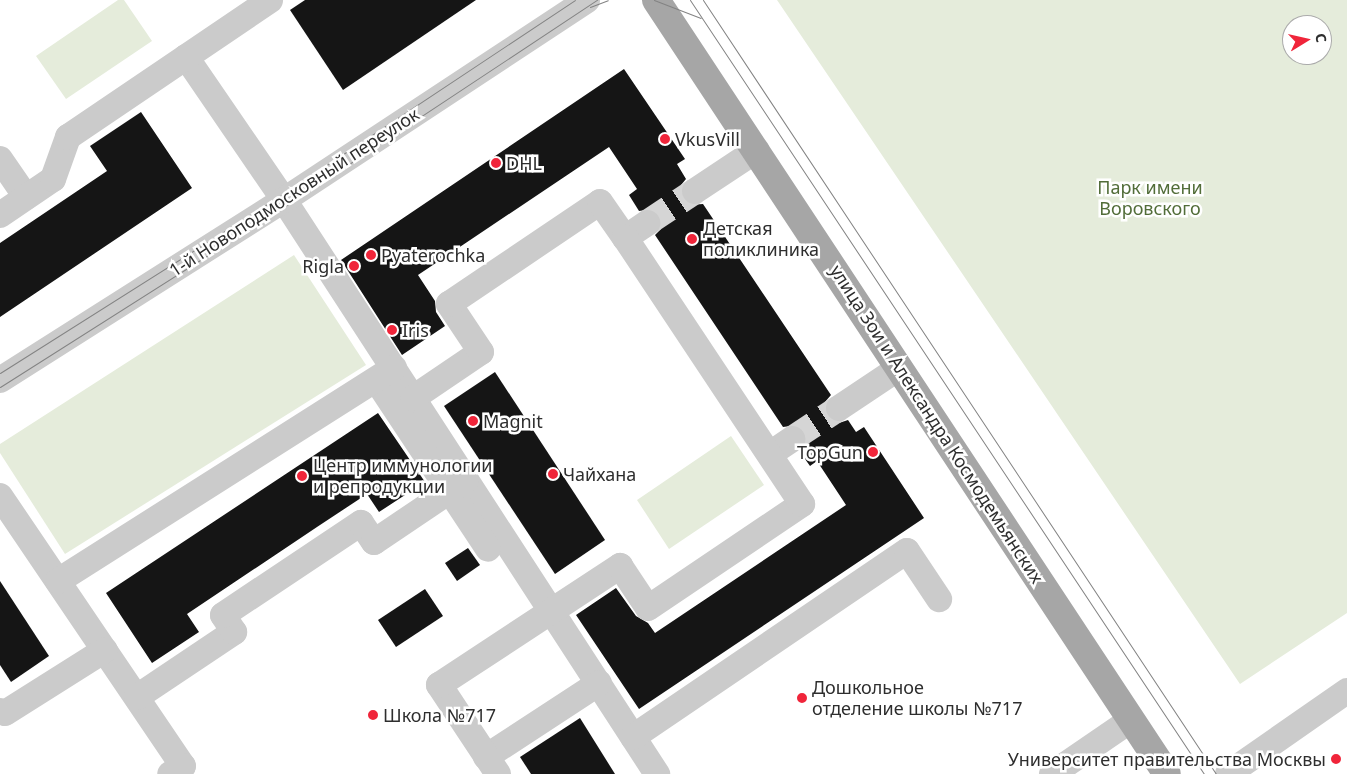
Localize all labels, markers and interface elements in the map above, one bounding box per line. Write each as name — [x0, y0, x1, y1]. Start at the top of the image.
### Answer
north arrow — [1282, 15, 1332, 65]
text: С — [1311, 32, 1331, 44]
street label: 1-й Новоподмосковный переулок — [165, 103, 423, 281]
place label: VkusVill — [675, 128, 740, 150]
marker: VkusVill — [659, 133, 671, 145]
place label: DHL — [506, 152, 542, 174]
marker: DHL — [490, 157, 502, 169]
park label: Парк имени Воровского — [1097, 177, 1203, 220]
place label: Детская поликлиника — [703, 218, 819, 260]
marker: Детская поликлиника — [685, 232, 699, 246]
place label: Pyaterochka — [381, 244, 485, 266]
marker: Pyaterochka — [365, 249, 377, 261]
place label: Rigla — [302, 255, 344, 277]
marker: Rigla — [348, 260, 360, 272]
street label: улица Зои и Александра Космодемьянских — [826, 261, 1048, 587]
place label: Iris — [402, 319, 429, 341]
marker: Iris — [386, 324, 398, 336]
place label: Magnit — [483, 410, 543, 432]
marker: Magnit — [467, 415, 479, 427]
place label: TopGun — [797, 441, 863, 463]
marker: TopGun — [867, 446, 879, 458]
place label: Центр иммунологии и репродукции — [313, 455, 493, 498]
place label: Чайхана — [563, 463, 636, 485]
marker: Чайхана — [547, 468, 559, 480]
marker: Центр иммунологии и репродукции — [295, 469, 309, 483]
place label: Дошкольное отделение школы №717 — [812, 677, 1022, 720]
marker: Дошкольное отделение школы №717 — [796, 692, 808, 704]
place label: Школа №717 — [383, 704, 496, 726]
marker: Школа №717 — [367, 709, 379, 721]
place label: Университет правительства Москвы — [1008, 748, 1326, 770]
marker: Университет правительства Москвы — [1330, 753, 1342, 765]

